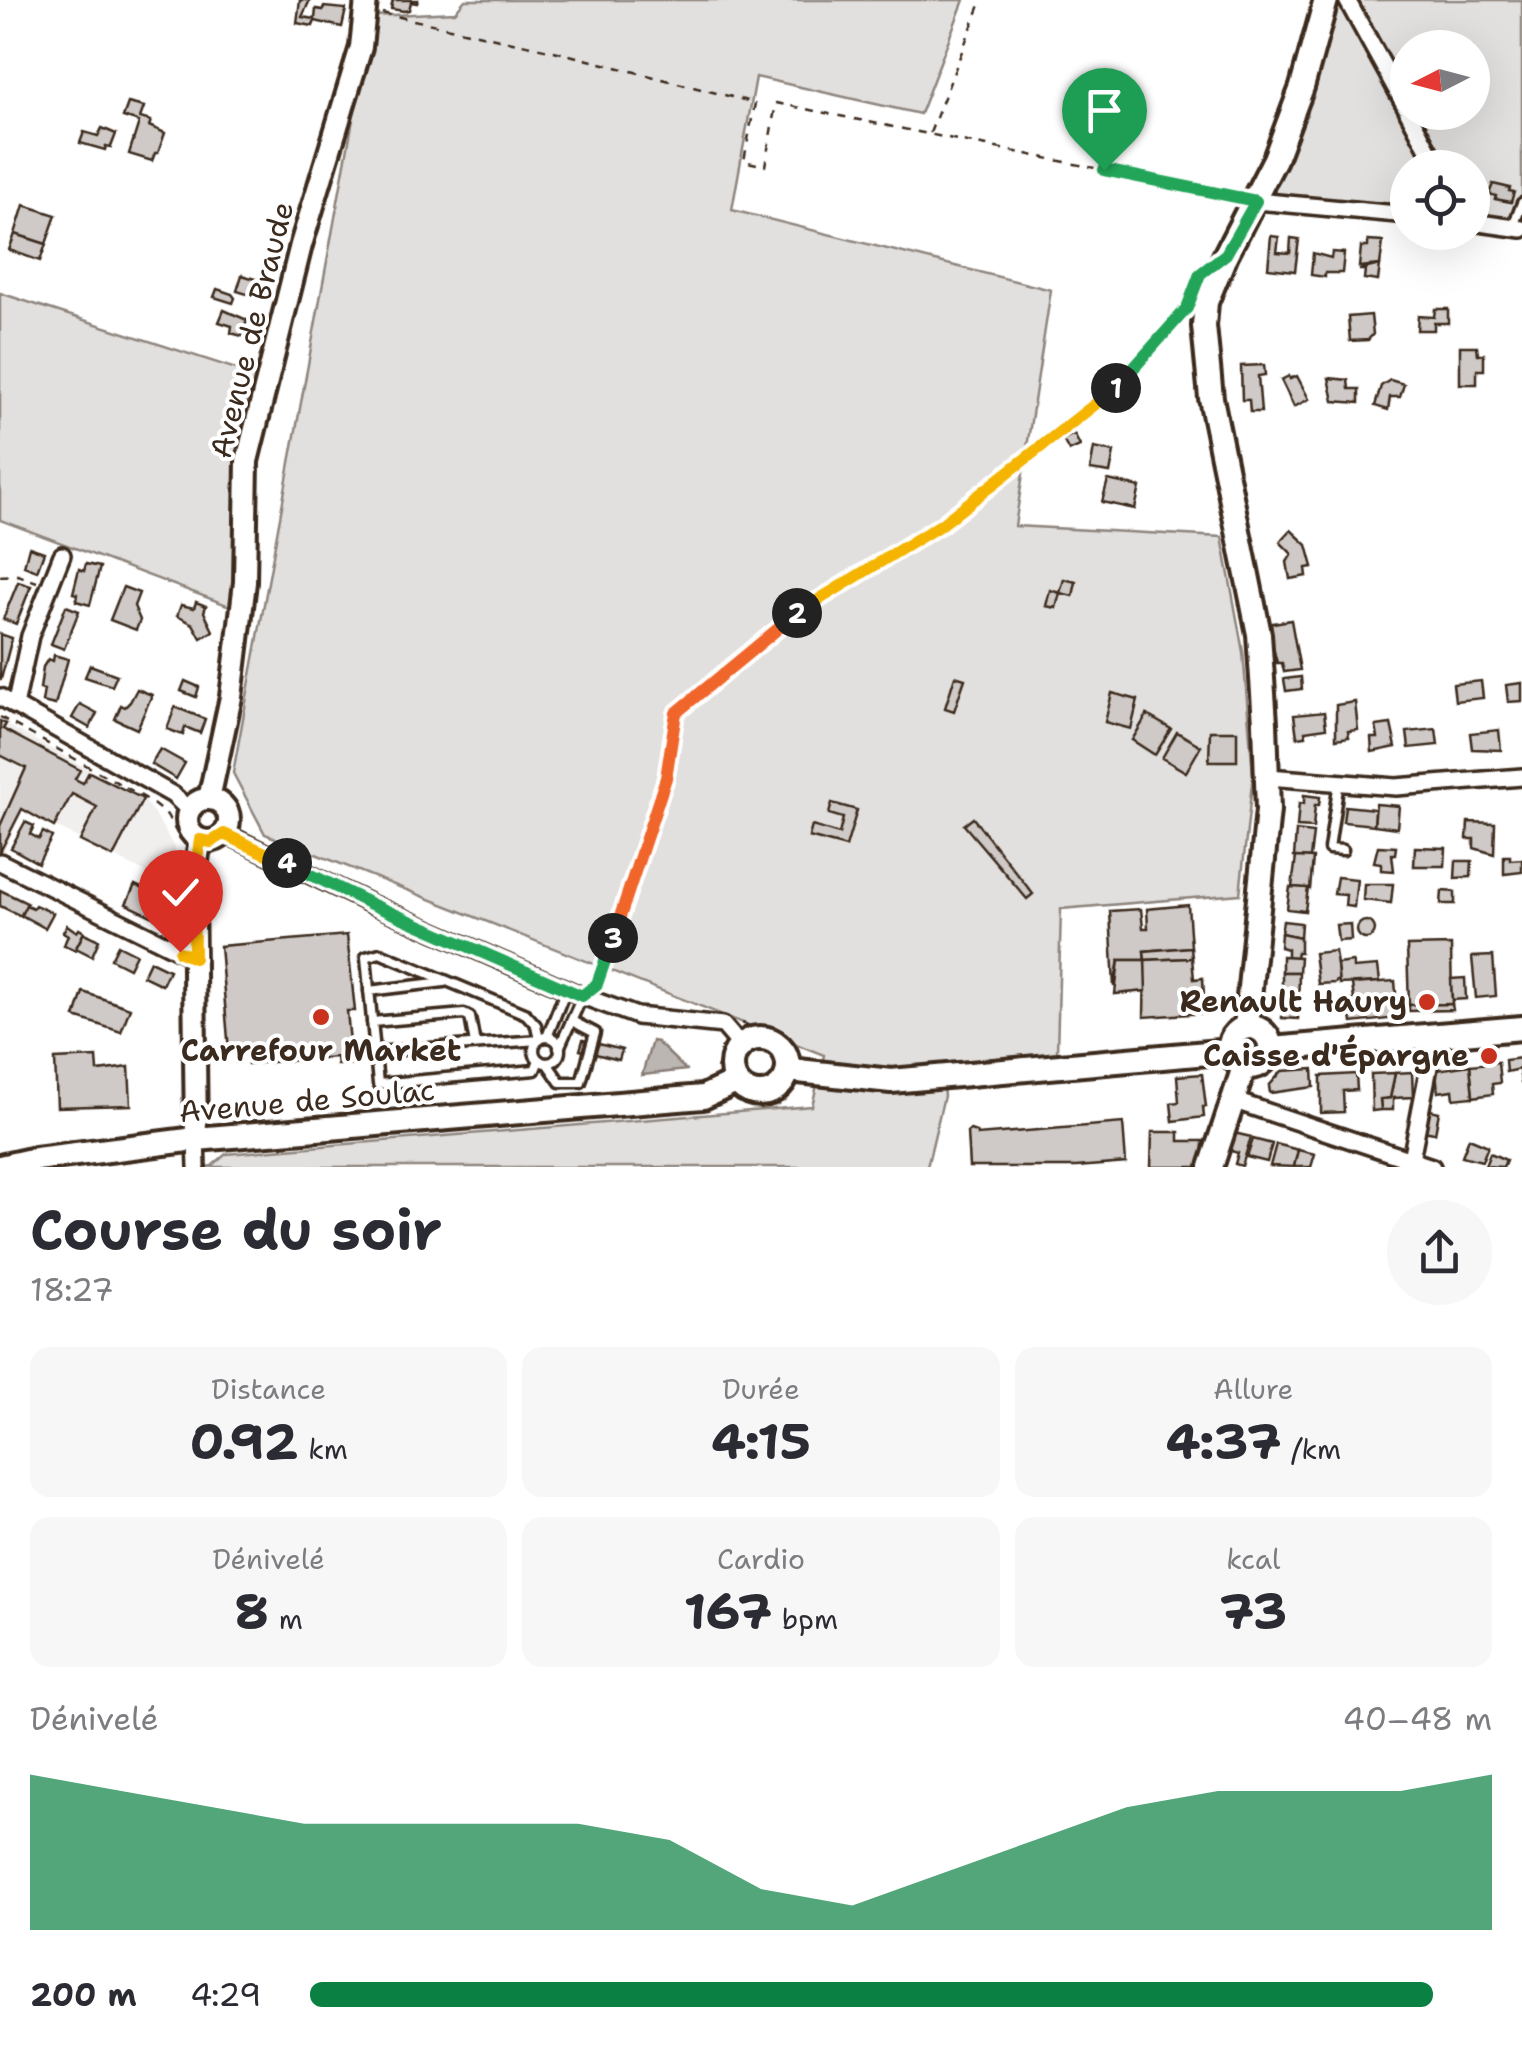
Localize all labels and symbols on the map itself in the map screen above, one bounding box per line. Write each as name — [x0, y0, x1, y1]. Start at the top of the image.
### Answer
north arrow — [1390, 30, 1490, 130]
pin — [1062, 68, 1147, 171]
street label: Avenue de Braude — [200, 197, 303, 462]
pin: 1 — [1091, 363, 1141, 413]
pin: 2 — [772, 588, 822, 638]
pin: 4 — [262, 838, 312, 888]
pin — [138, 850, 223, 953]
pin: 3 — [588, 913, 638, 963]
place label: Renault Haury — [1179, 981, 1407, 1022]
marker: Renault Haury — [1416, 991, 1438, 1013]
marker: Carrefour Market — [310, 1006, 332, 1028]
place label: Carrefour Market — [181, 1030, 461, 1071]
place label: Caisse d'Épargne — [1203, 1034, 1469, 1076]
marker: Caisse d'Épargne — [1478, 1045, 1500, 1067]
street label: Avenue de Soulac — [177, 1069, 437, 1132]

